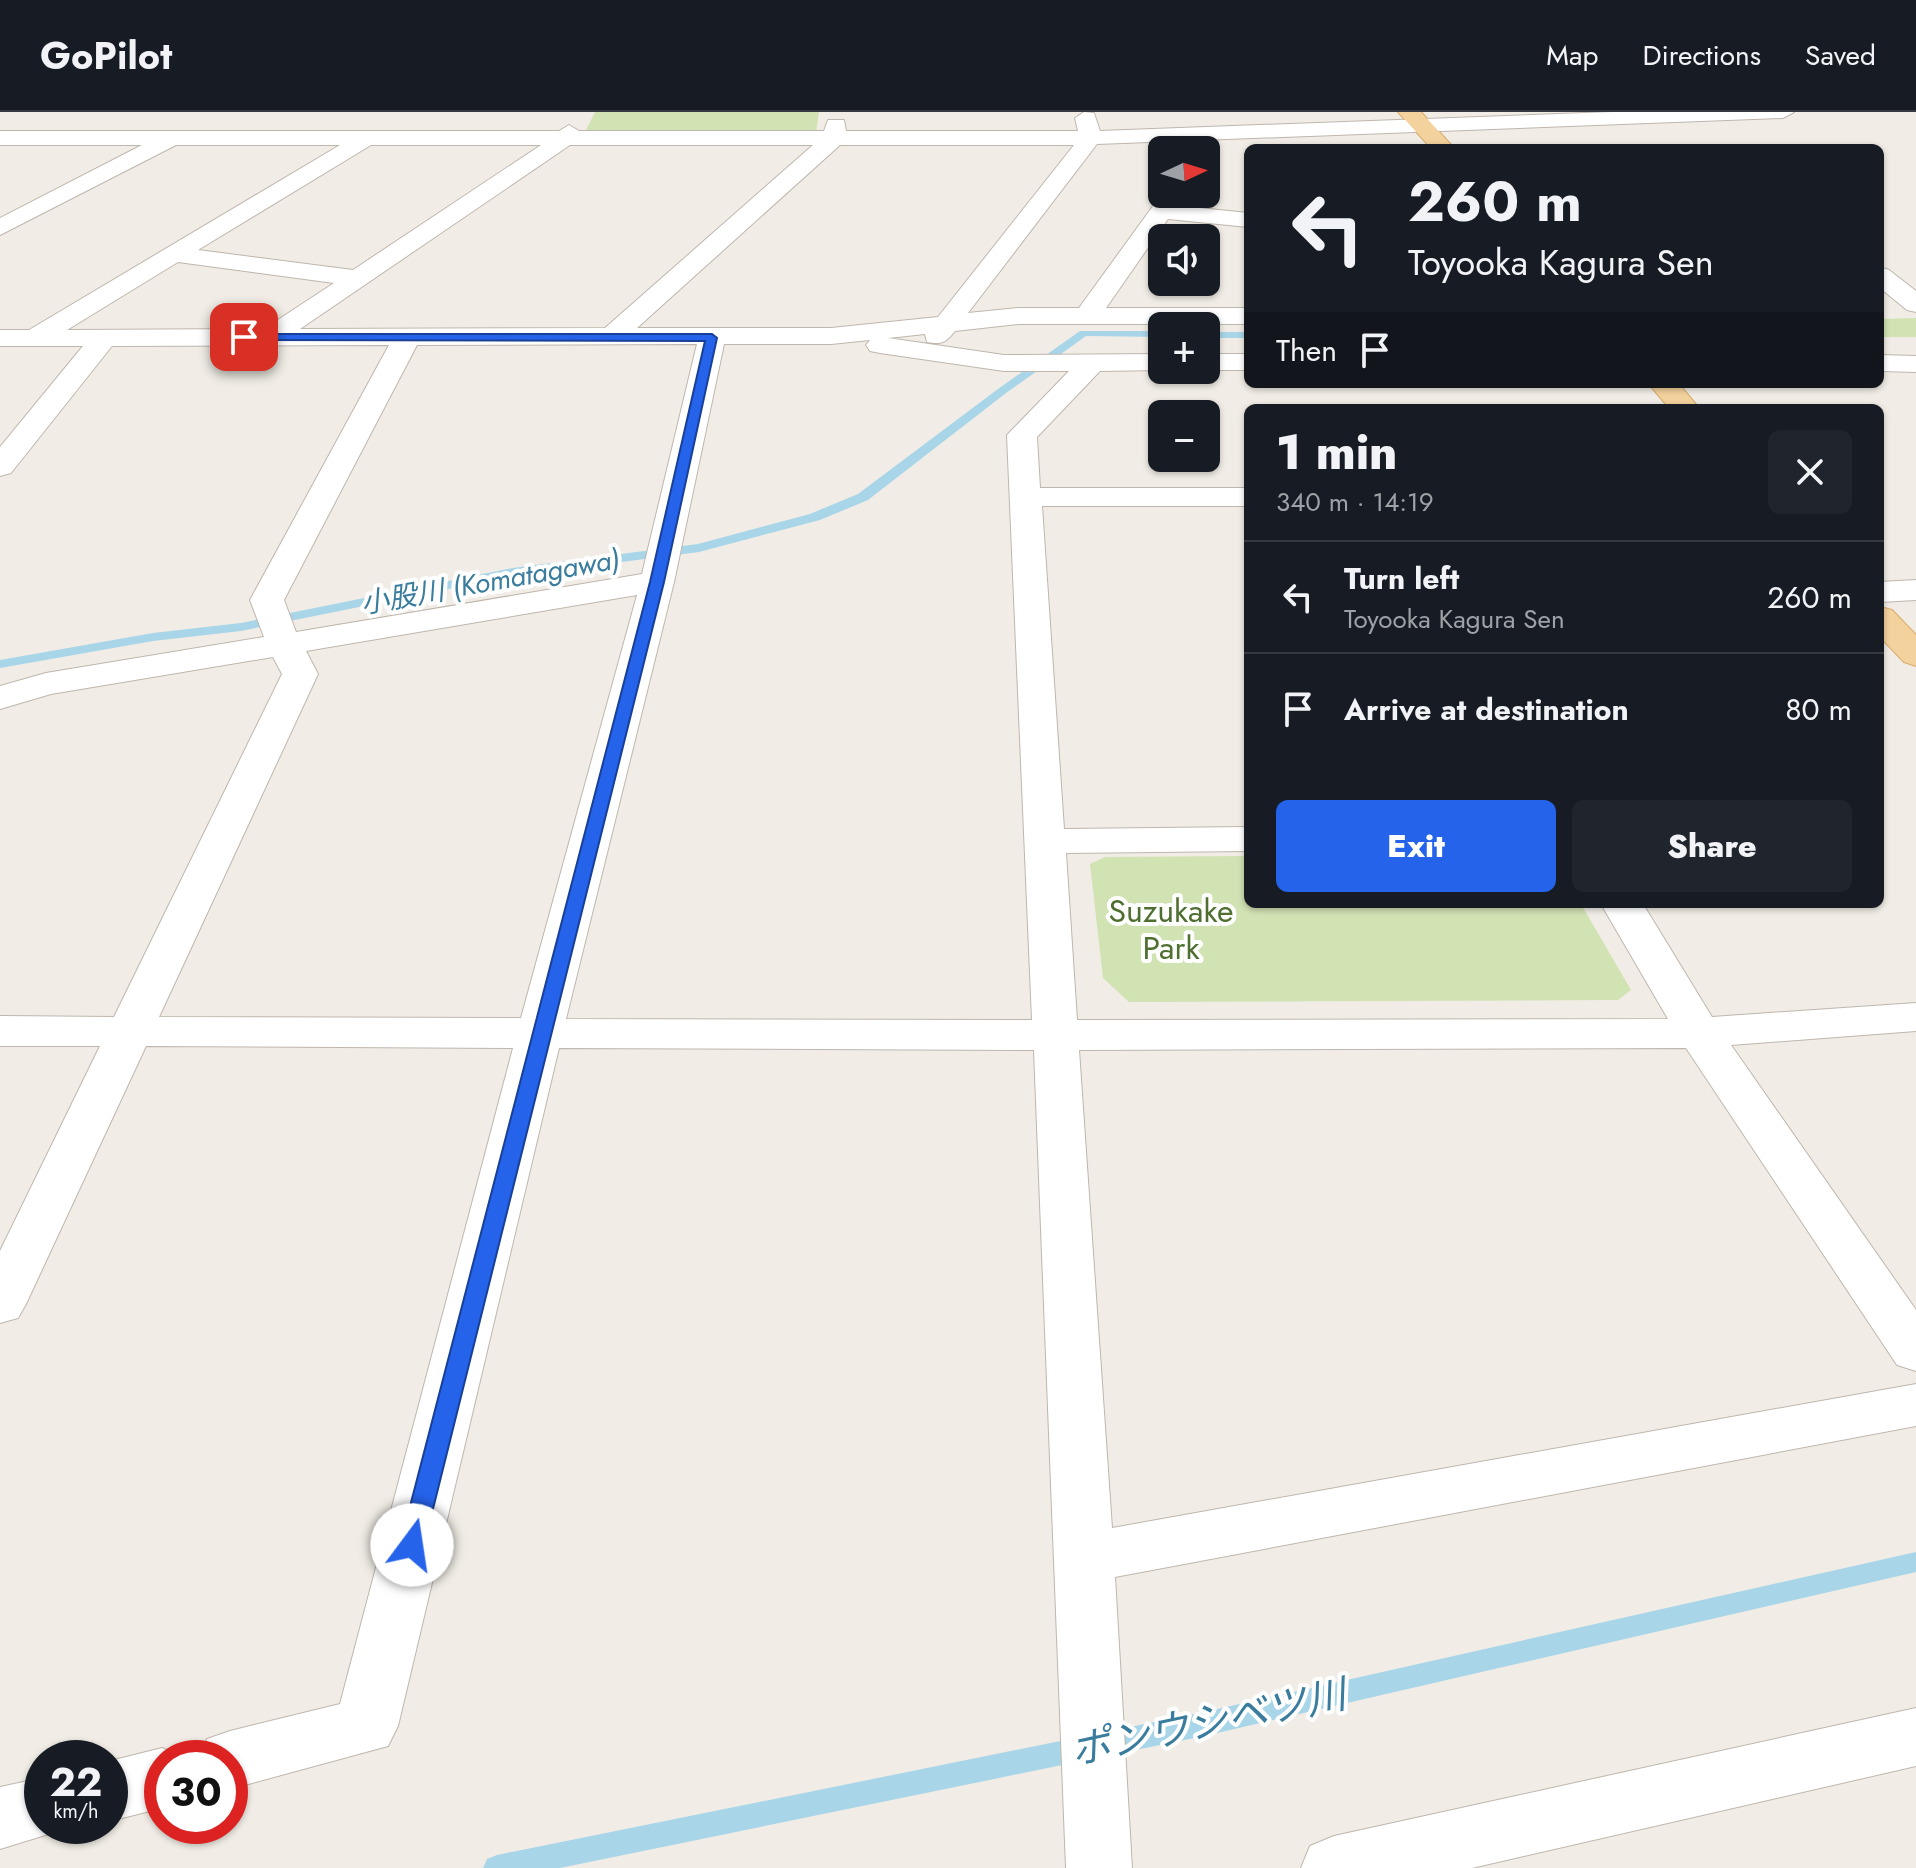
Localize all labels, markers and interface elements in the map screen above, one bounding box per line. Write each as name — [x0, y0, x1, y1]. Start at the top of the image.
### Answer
text: GoPilot — [40, 28, 172, 83]
text: Map — [1546, 35, 1598, 76]
text: Directions — [1642, 35, 1761, 76]
text: Saved — [1805, 35, 1876, 76]
north arrow — [1148, 136, 1220, 208]
map controls — [1148, 136, 1220, 472]
text: 260 m — [1408, 161, 1582, 242]
icon: left — [1276, 176, 1380, 280]
button: sound — [1148, 224, 1220, 296]
text: Toyooka Kagura Sen — [1408, 236, 1714, 288]
pin — [210, 303, 278, 371]
button: + — [1148, 312, 1220, 384]
icon: arrive — [222, 315, 266, 359]
icon: arrive — [1353, 328, 1397, 372]
text: Then — [1276, 329, 1337, 372]
button: − — [1148, 400, 1220, 472]
text: 1 min — [1276, 418, 1397, 487]
button: close — [1768, 430, 1852, 514]
text: 340 m · 14:19 — [1276, 483, 1434, 521]
water label: 小股川 (Komatagawa) — [357, 539, 623, 624]
text: Turn left — [1344, 557, 1459, 600]
icon: left — [1276, 575, 1320, 619]
text: 260 m — [1767, 576, 1852, 619]
text: Toyooka Kagura Sen — [1344, 600, 1565, 638]
icon: arrive — [1276, 687, 1320, 731]
text: Arrive at destination — [1344, 688, 1629, 731]
text: 80 m — [1785, 688, 1852, 731]
button: Exit — [1276, 800, 1556, 892]
button: Share — [1572, 800, 1852, 892]
park label: Suzukake Park — [1108, 888, 1234, 971]
position arrow — [370, 1503, 454, 1587]
water label: ポンウシベツ川 — [1065, 1664, 1355, 1779]
speed limit sign: 30 — [144, 1740, 248, 1844]
text: 22 — [50, 1753, 102, 1811]
text: km/h — [53, 1797, 99, 1826]

